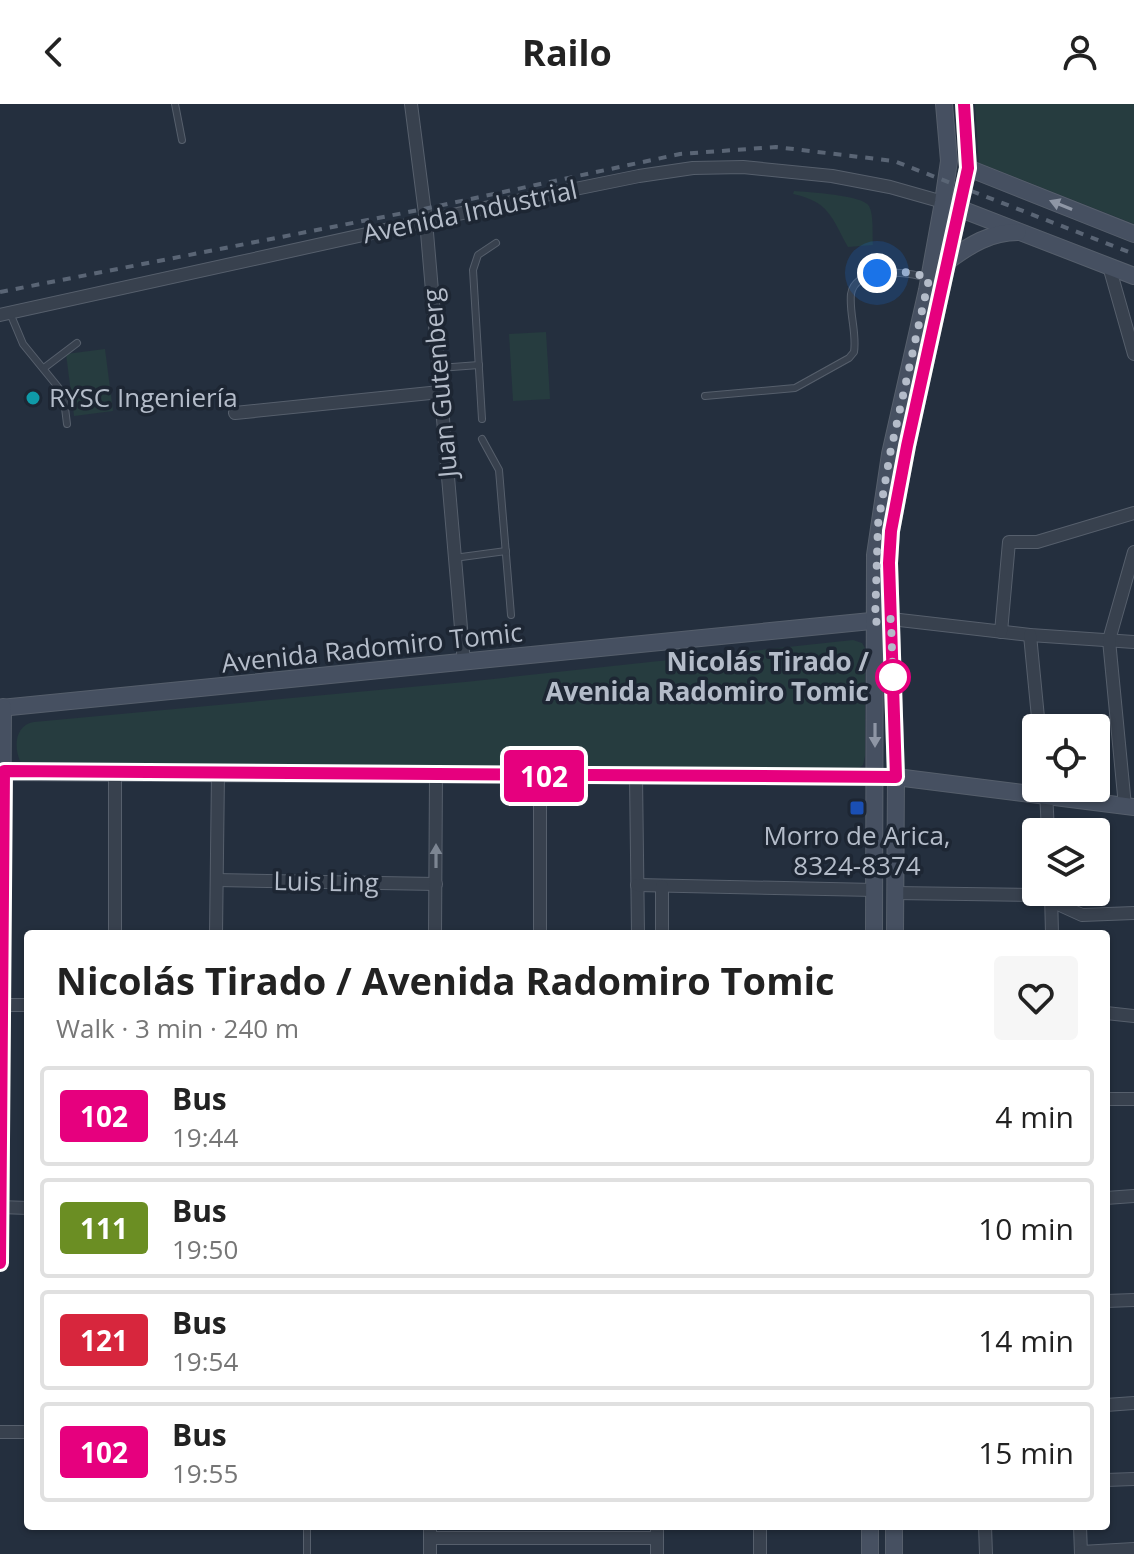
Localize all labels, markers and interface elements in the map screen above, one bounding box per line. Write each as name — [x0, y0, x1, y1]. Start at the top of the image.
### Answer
text: Railo — [522, 28, 612, 77]
icon: back — [32, 30, 76, 74]
icon: person — [1058, 30, 1102, 74]
street label: Avenida Industrial — [359, 171, 580, 251]
one-way arrow — [1049, 198, 1073, 211]
your location — [857, 253, 897, 293]
street label: Juan Gutenberg — [413, 287, 465, 482]
place label: RYSC Ingeniería — [49, 379, 238, 415]
marker: RYSC Ingeniería — [24, 389, 42, 407]
street label: Avenida Radomiro Tomic — [220, 613, 524, 681]
place label: Nicolás Tirado / Avenida Radomiro Tomic — [545, 643, 869, 709]
marker: Nicolás Tirado / Avenida Radomiro Tomic — [876, 660, 910, 694]
map controls — [1022, 714, 1110, 906]
button: locate — [1022, 714, 1110, 802]
one-way arrow — [869, 723, 881, 748]
line badge: 102 — [498, 750, 590, 802]
text: 102 — [520, 757, 568, 795]
marker: Morro de Arica, 8324-8374 — [848, 799, 866, 817]
place label: Morro de Arica, 8324-8374 — [763, 817, 951, 883]
button: layers — [1022, 818, 1110, 906]
one-way arrow — [430, 843, 442, 868]
street label: Luis Ling — [273, 862, 379, 900]
text: Nicolás Tirado / Avenida Radomiro Tomic — [56, 954, 835, 1006]
button: heart — [994, 956, 1078, 1040]
text: Walk · 3 min · 240 m — [56, 1010, 299, 1046]
text: Bus — [172, 1078, 227, 1119]
text: 4 min — [995, 1096, 1074, 1137]
text: 102 — [80, 1097, 128, 1135]
text: 19:44 — [172, 1119, 238, 1155]
text: Bus — [172, 1190, 227, 1231]
text: 10 min — [978, 1208, 1074, 1249]
text: 111 — [80, 1209, 128, 1247]
text: 19:50 — [172, 1231, 238, 1267]
text: Bus — [172, 1302, 227, 1343]
text: 14 min — [978, 1320, 1074, 1361]
text: 121 — [80, 1321, 128, 1359]
text: 19:54 — [172, 1343, 238, 1379]
text: Bus — [172, 1414, 227, 1455]
text: 15 min — [978, 1432, 1074, 1473]
text: 102 — [80, 1433, 128, 1471]
text: 19:55 — [172, 1455, 238, 1491]

